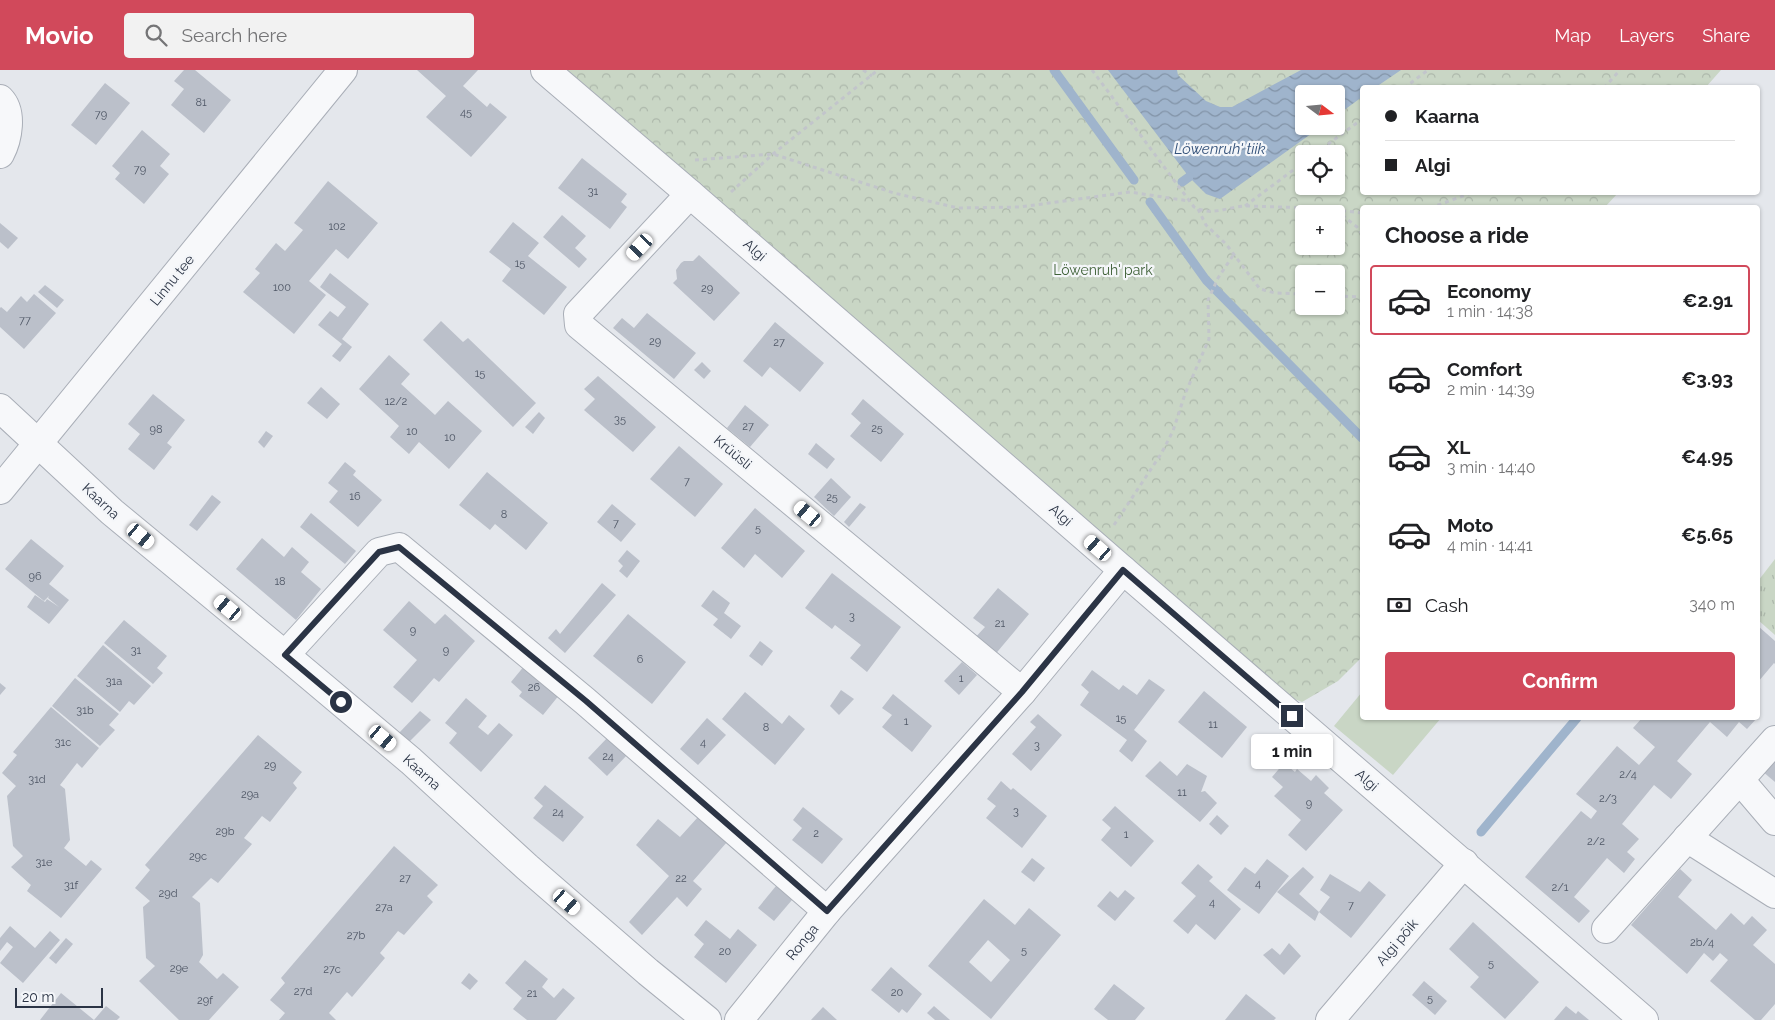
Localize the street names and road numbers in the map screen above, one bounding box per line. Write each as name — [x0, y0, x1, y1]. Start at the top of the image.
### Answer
street label: Algi — [740, 236, 770, 264]
street label: Linnu tee — [147, 251, 197, 309]
street label: Krüüsli — [711, 432, 755, 472]
street label: Kaarna — [79, 480, 123, 522]
street label: Algi — [1046, 501, 1076, 529]
street label: Kaarna — [400, 751, 444, 793]
street label: Algi — [1352, 766, 1382, 794]
street label: Algi põik — [1373, 915, 1421, 969]
street label: Ronga — [783, 921, 821, 963]

